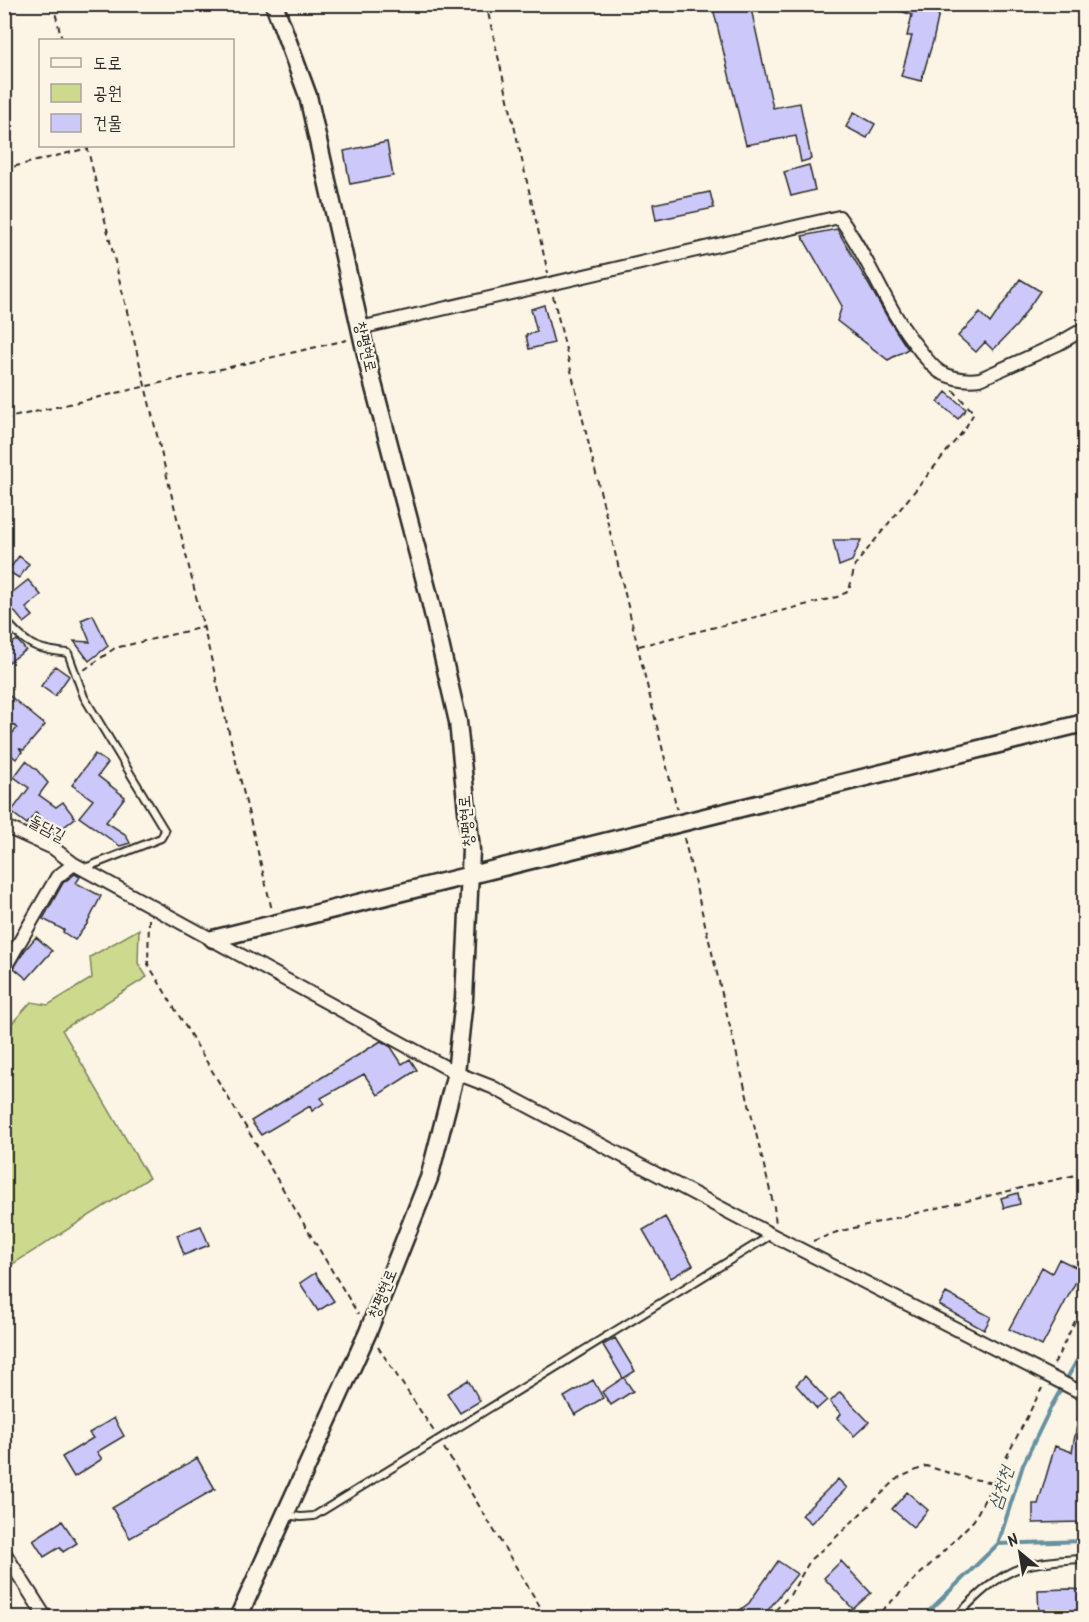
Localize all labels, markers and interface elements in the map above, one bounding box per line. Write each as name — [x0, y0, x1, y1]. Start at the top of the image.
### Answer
legend — [39, 39, 234, 147]
text: 도로 — [93, 50, 122, 79]
text: 공원 — [93, 80, 122, 109]
text: 건물 — [93, 110, 122, 139]
street label: 창평현로 — [347, 319, 383, 375]
street label: 창평현로 — [452, 794, 482, 848]
street label: 돌담길 — [24, 809, 70, 849]
street label: 창평현로 — [362, 1265, 404, 1323]
water label: 삼천천 — [981, 1461, 1023, 1513]
north arrow — [990, 1523, 1050, 1583]
text: N — [1003, 1528, 1024, 1555]

